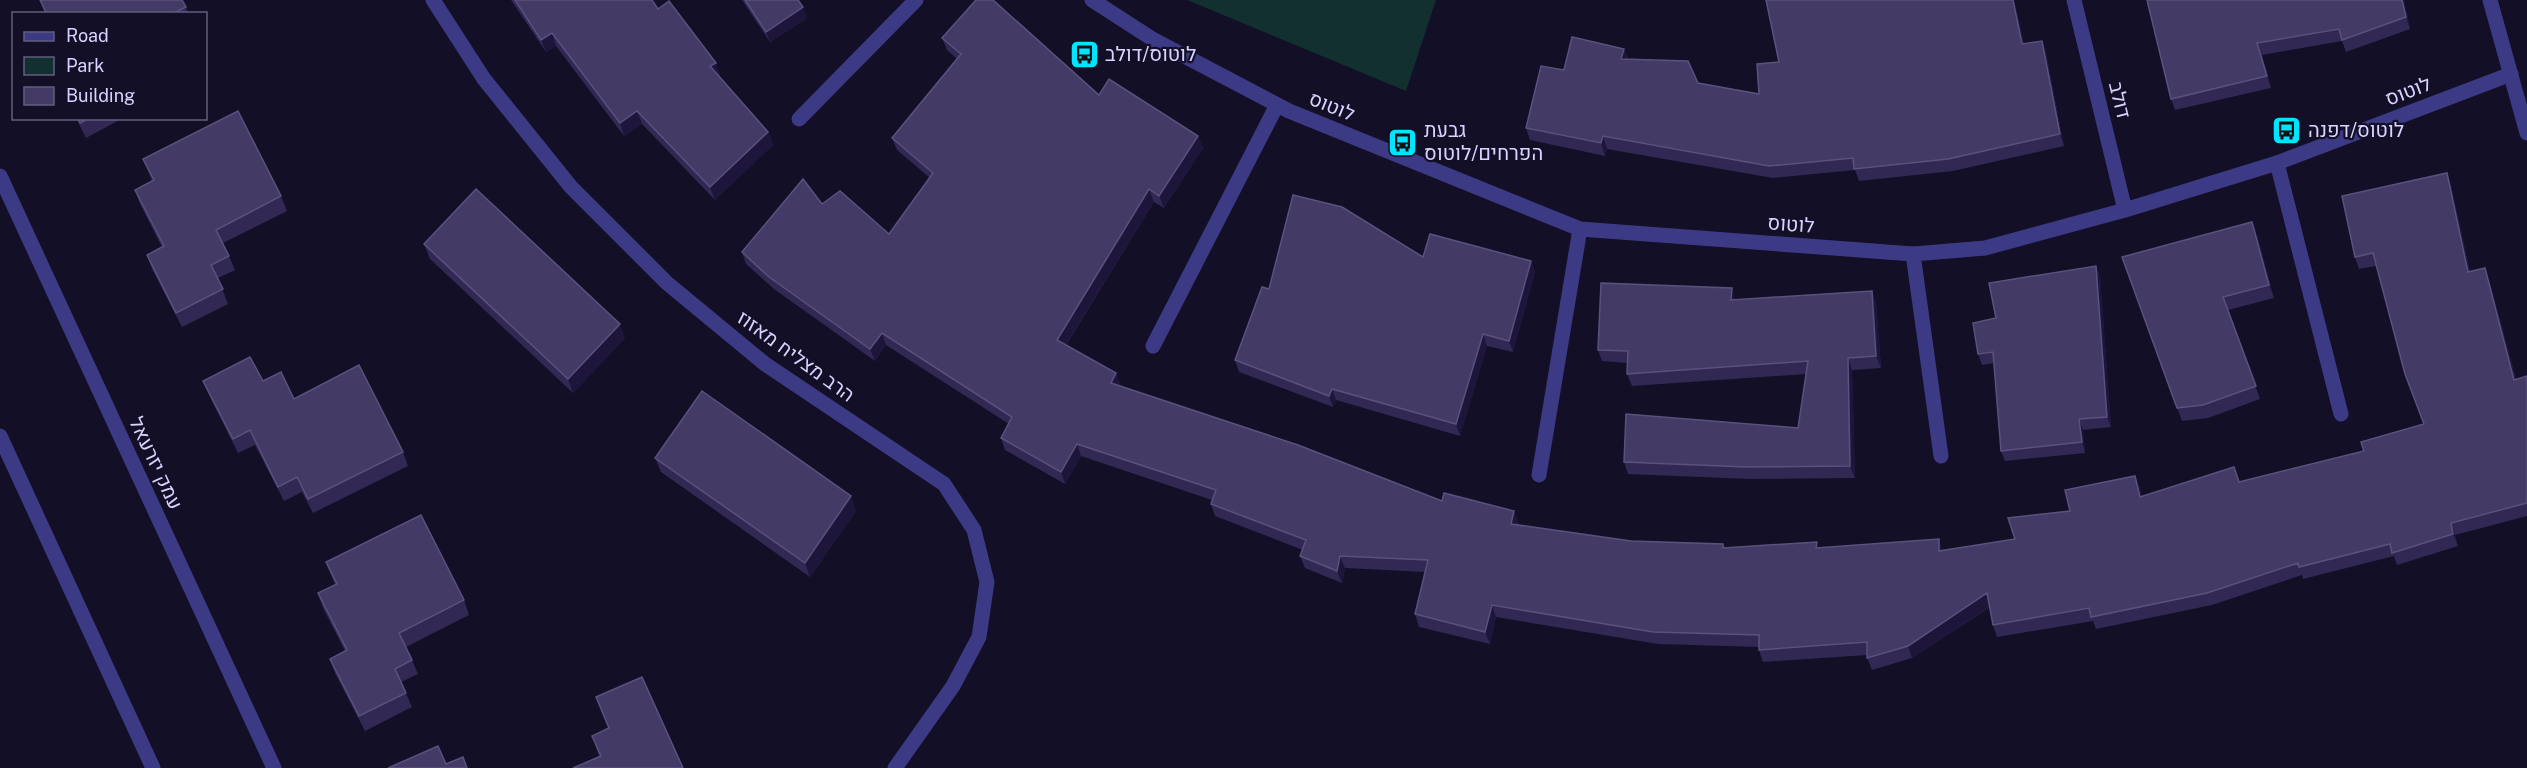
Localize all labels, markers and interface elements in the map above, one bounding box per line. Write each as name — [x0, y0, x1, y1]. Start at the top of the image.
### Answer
legend — [12, 12, 207, 120]
text: Road — [66, 25, 109, 46]
bus stop icon: לוטוס/דולב — [1068, 38, 1100, 70]
place label: לוטוס/דולב — [1105, 42, 1196, 66]
text: Park — [66, 55, 104, 76]
street label: לוטוס — [2382, 71, 2434, 111]
street label: דולב — [2104, 79, 2136, 121]
text: Building — [66, 85, 135, 106]
street label: לוטוס — [1306, 86, 1358, 126]
bus stop icon: לוטוס/דפנה — [2271, 114, 2303, 146]
place label: גבעת הפרחים/לוטוס — [1424, 118, 1543, 165]
place label: לוטוס/דפנה — [2308, 118, 2404, 142]
bus stop icon: גבעת הפרחים/לוטוס — [1387, 126, 1419, 158]
street label: לוטוס — [1767, 210, 1815, 238]
street label: הרב מצליח מאזוז — [733, 305, 859, 407]
street label: עמק יזרעאל — [124, 413, 188, 513]

